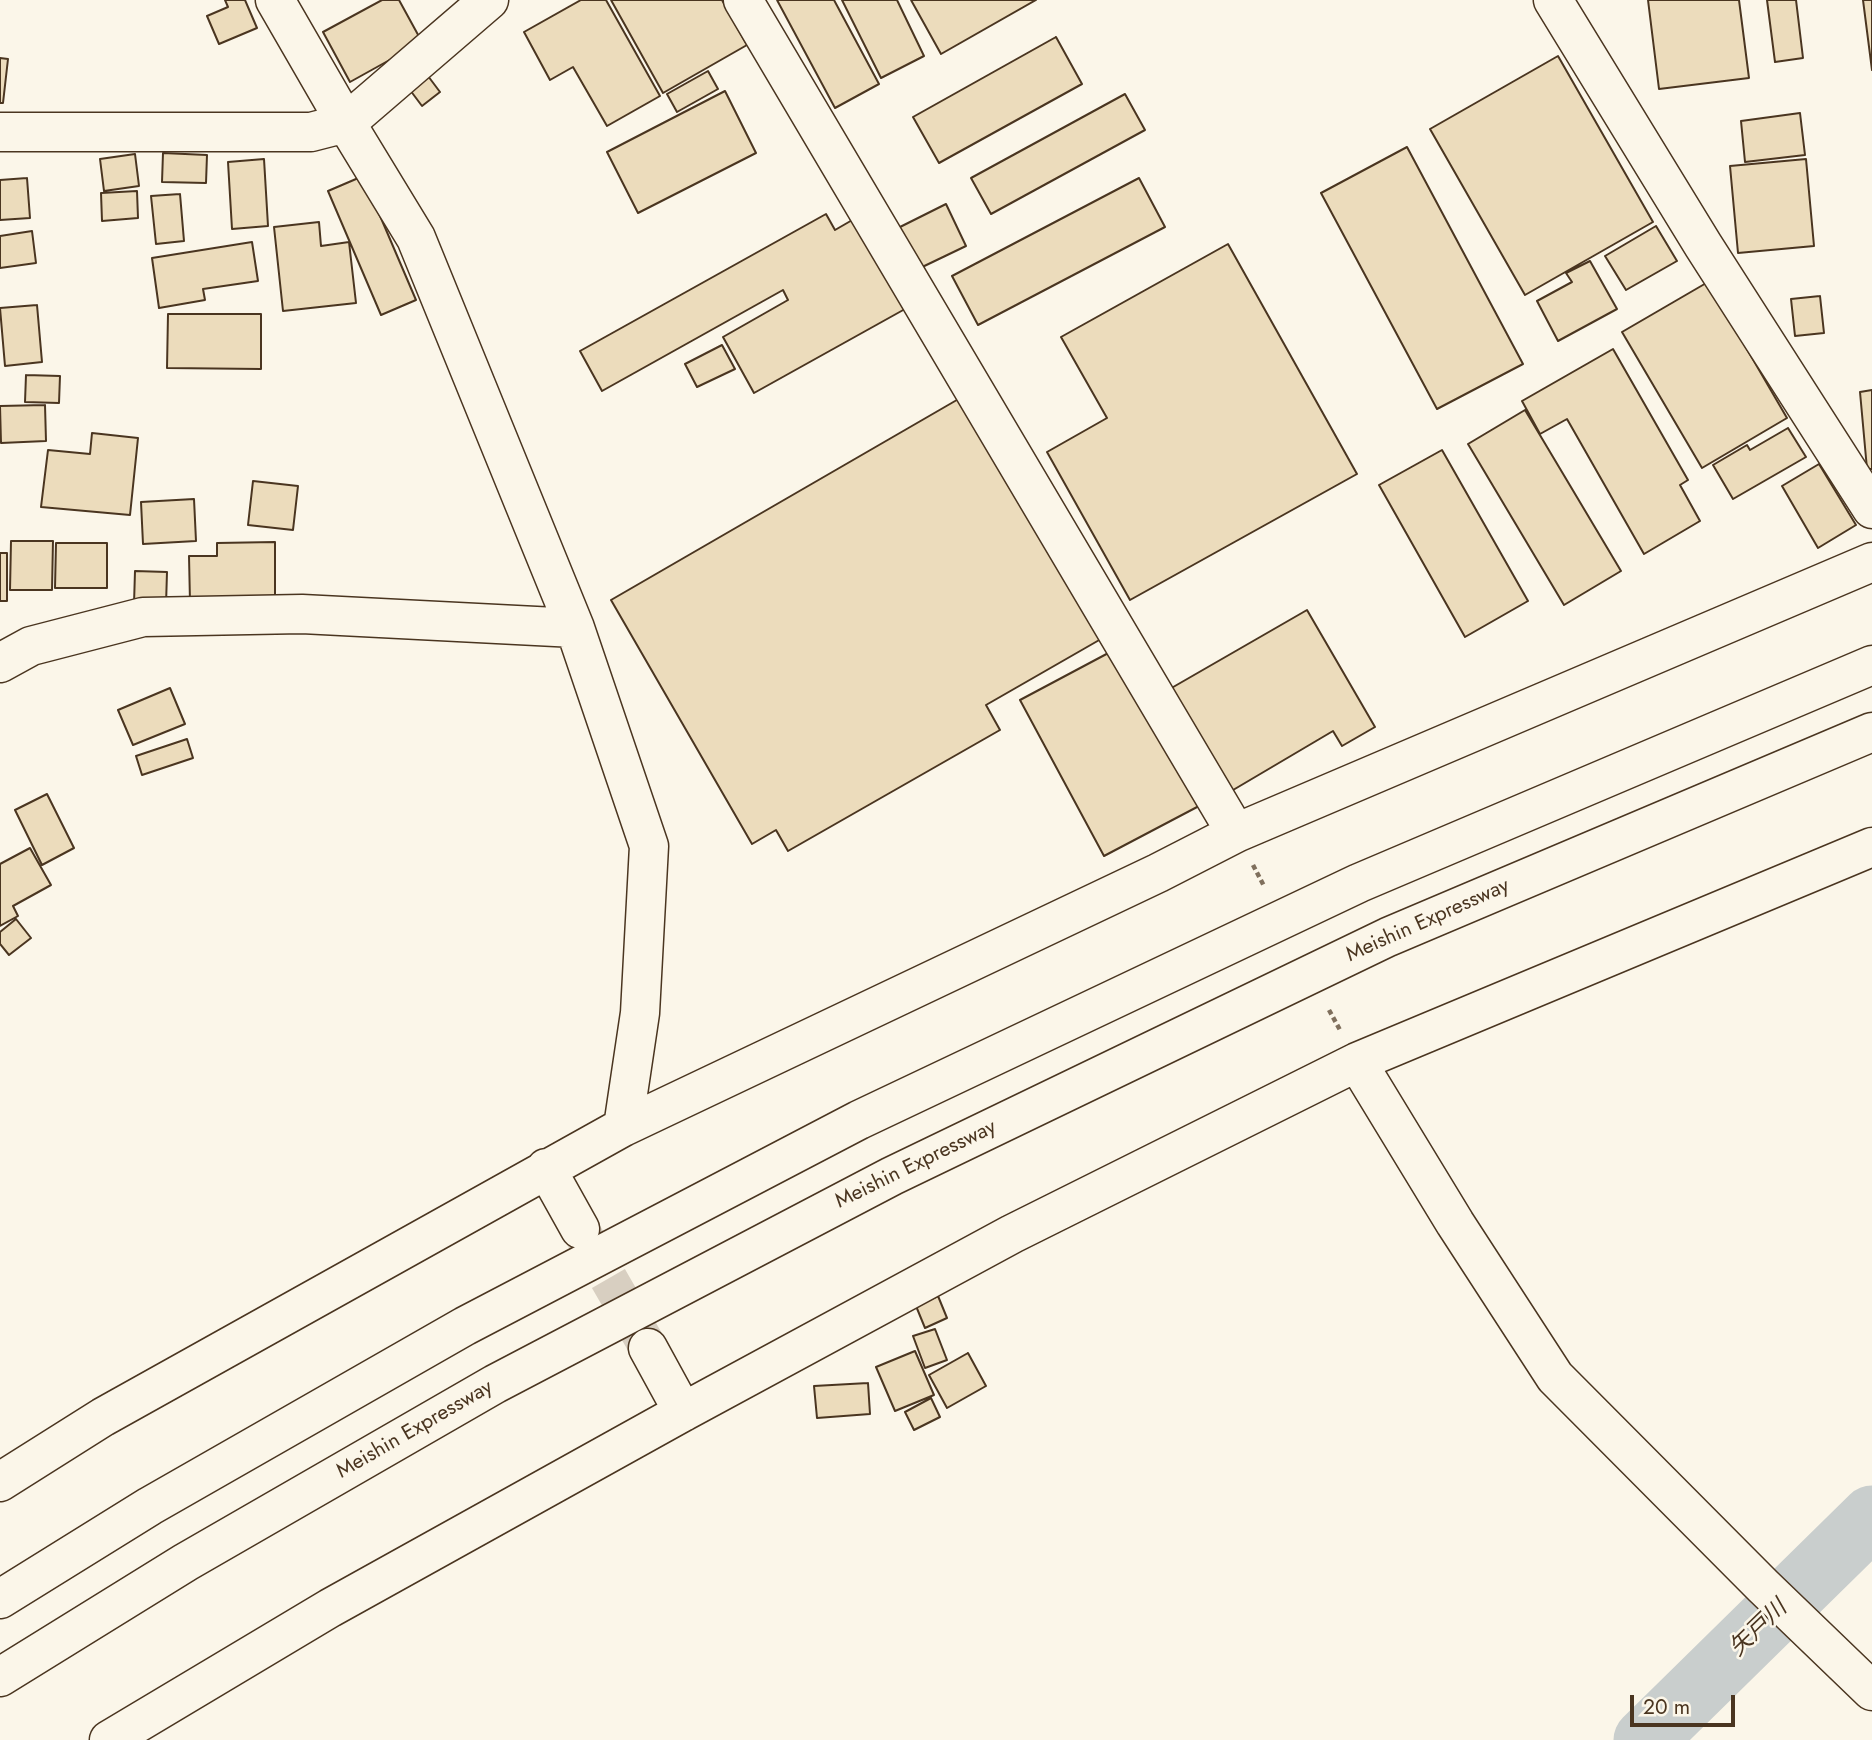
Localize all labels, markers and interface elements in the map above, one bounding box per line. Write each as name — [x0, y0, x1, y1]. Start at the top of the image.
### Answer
street label: Meishin Expressway — [1343, 874, 1513, 968]
street label: Meishin Expressway — [831, 1115, 1001, 1215]
street label: Meishin Expressway — [333, 1375, 497, 1485]
water label: 矢戸川 — [1725, 1595, 1793, 1663]
scale bar — [1634, 1680, 1739, 1724]
text: 20 m — [1643, 1692, 1690, 1722]

